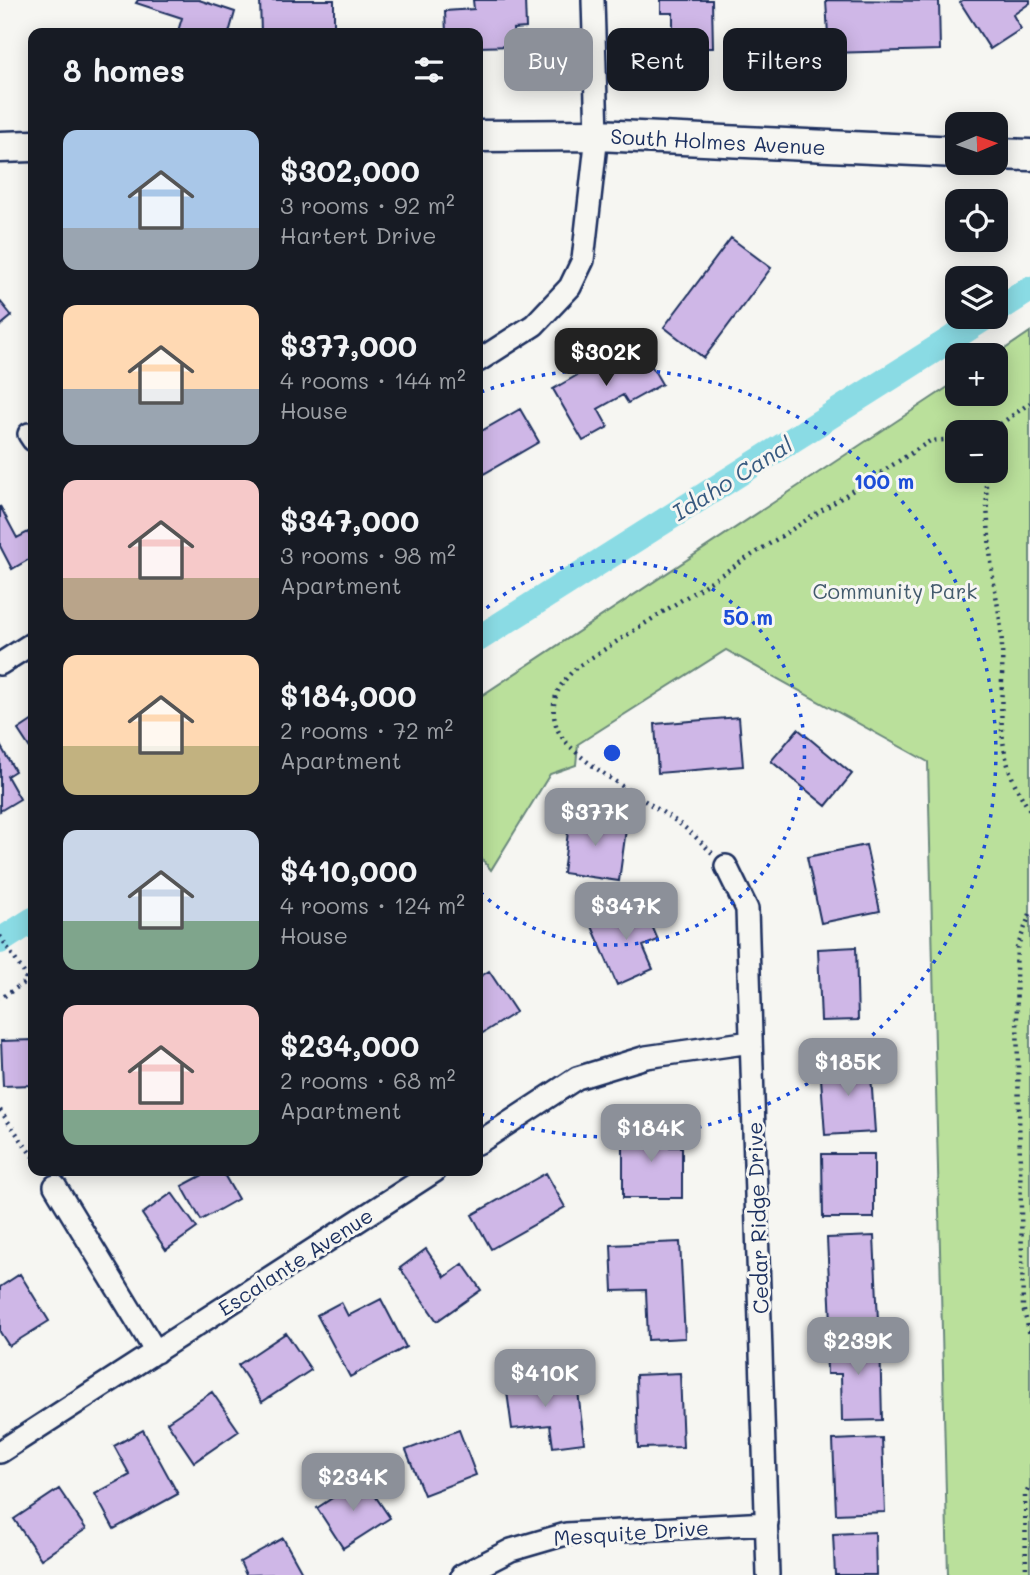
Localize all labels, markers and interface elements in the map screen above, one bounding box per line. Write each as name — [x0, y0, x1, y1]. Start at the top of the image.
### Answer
chip: Buy — [504, 28, 593, 91]
chip: Rent — [607, 28, 709, 91]
chip: Filters — [723, 28, 847, 91]
text: 8 homes — [63, 50, 185, 90]
icon: filters — [410, 51, 448, 89]
north arrow — [945, 112, 1008, 175]
map controls — [945, 112, 1008, 483]
street label: South Holmes Avenue — [610, 122, 826, 160]
text: $302,000 — [280, 150, 420, 190]
icon: home — [119, 158, 203, 242]
button: locate — [945, 189, 1008, 252]
text: 3 rooms · 92 m² — [280, 190, 455, 220]
text: Hartert Drive — [280, 220, 436, 250]
button: layers — [945, 266, 1008, 329]
text: $377,000 — [280, 325, 417, 365]
pin: $302K — [557, 328, 655, 388]
icon: home — [119, 333, 203, 417]
text: $302K — [571, 336, 641, 366]
button: + — [945, 343, 1008, 406]
text: 4 rooms · 144 m² — [280, 365, 466, 395]
text: House — [280, 395, 348, 425]
button: − — [945, 420, 1008, 483]
water label: Idaho Canal — [666, 429, 798, 527]
text: 100 m — [854, 467, 914, 494]
text: $347,000 — [280, 500, 419, 540]
icon: home — [119, 508, 203, 592]
text: 3 rooms · 98 m² — [280, 540, 456, 570]
text: Apartment — [280, 570, 402, 600]
park label: Community Park — [813, 577, 978, 604]
text: 50 m — [723, 603, 773, 630]
text: $184,000 — [280, 675, 417, 715]
icon: home — [119, 683, 203, 767]
text: 2 rooms · 72 m² — [280, 715, 453, 745]
centre of rings — [600, 741, 624, 765]
text: Apartment — [280, 745, 402, 775]
pin: $377K — [546, 788, 644, 848]
text: $377K — [561, 796, 629, 826]
text: $410,000 — [280, 850, 417, 890]
icon: home — [119, 858, 203, 942]
pin: $347K — [577, 883, 675, 942]
text: 4 rooms · 124 m² — [280, 890, 465, 920]
text: $347K — [591, 890, 661, 920]
text: House — [280, 920, 348, 950]
text: $234,000 — [280, 1025, 419, 1065]
icon: home — [119, 1033, 203, 1117]
pin: $185K — [799, 1038, 897, 1098]
text: $185K — [814, 1046, 882, 1076]
text: 2 rooms · 68 m² — [280, 1065, 455, 1095]
text: Apartment — [280, 1095, 402, 1125]
pin: $184K — [602, 1104, 700, 1164]
text: $184K — [617, 1112, 685, 1142]
street label: Cedar Ridge Drive — [740, 1121, 774, 1315]
street label: Escalante Avenue — [212, 1201, 378, 1321]
pin: $239K — [809, 1318, 907, 1377]
text: $239K — [823, 1325, 893, 1355]
pin: $410K — [496, 1350, 594, 1409]
text: $410K — [511, 1357, 579, 1387]
pin: $234K — [304, 1454, 402, 1513]
text: $234K — [318, 1461, 388, 1491]
street label: Mesquite Drive — [552, 1513, 710, 1551]

